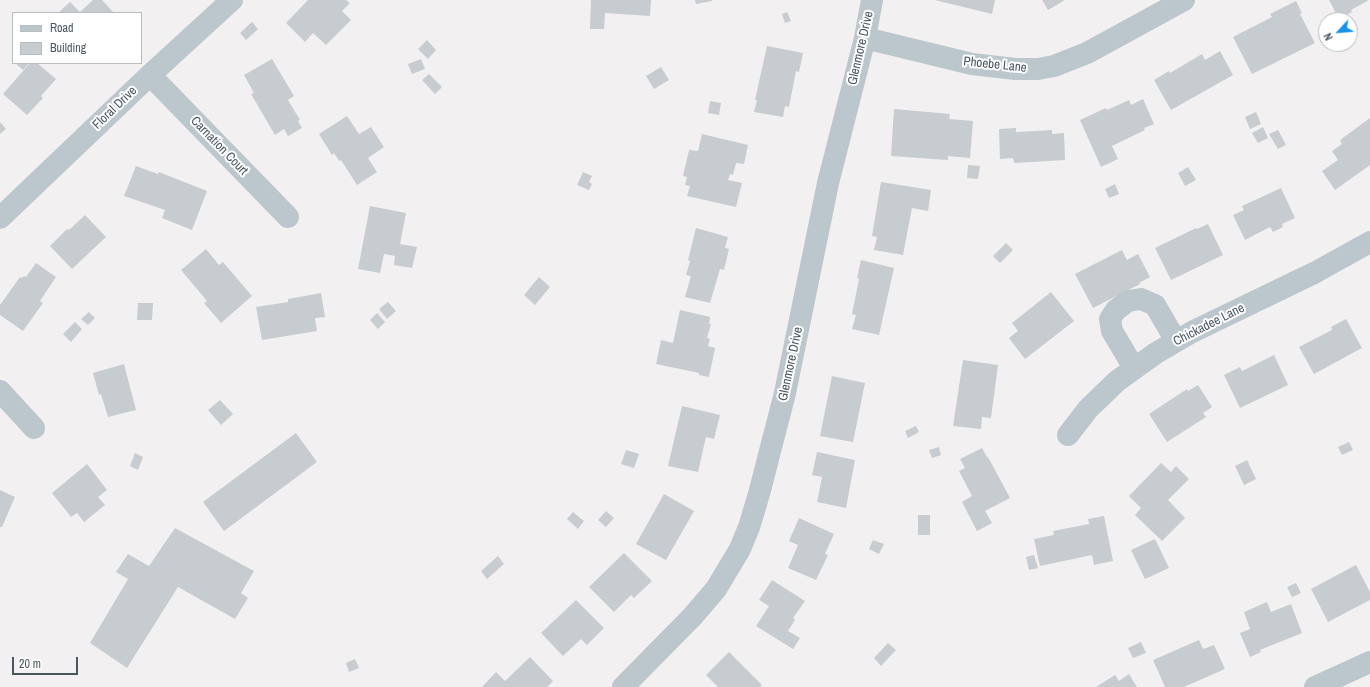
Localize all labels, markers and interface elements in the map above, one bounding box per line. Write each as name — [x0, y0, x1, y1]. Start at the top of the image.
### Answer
street label: Glenmore Drive — [845, 10, 877, 86]
legend — [12, 12, 142, 64]
north arrow — [1318, 12, 1358, 52]
text: Road — [50, 20, 74, 36]
text: N — [1320, 31, 1336, 43]
text: Building — [50, 40, 86, 56]
street label: Phoebe Lane — [963, 54, 1027, 76]
street label: Floral Drive — [90, 83, 140, 133]
street label: Carnation Court — [187, 113, 251, 179]
street label: Chickadee Lane — [1171, 300, 1247, 350]
street label: Glenmore Drive — [776, 326, 806, 402]
scale bar — [14, 649, 80, 675]
text: 20 m — [19, 656, 41, 672]

